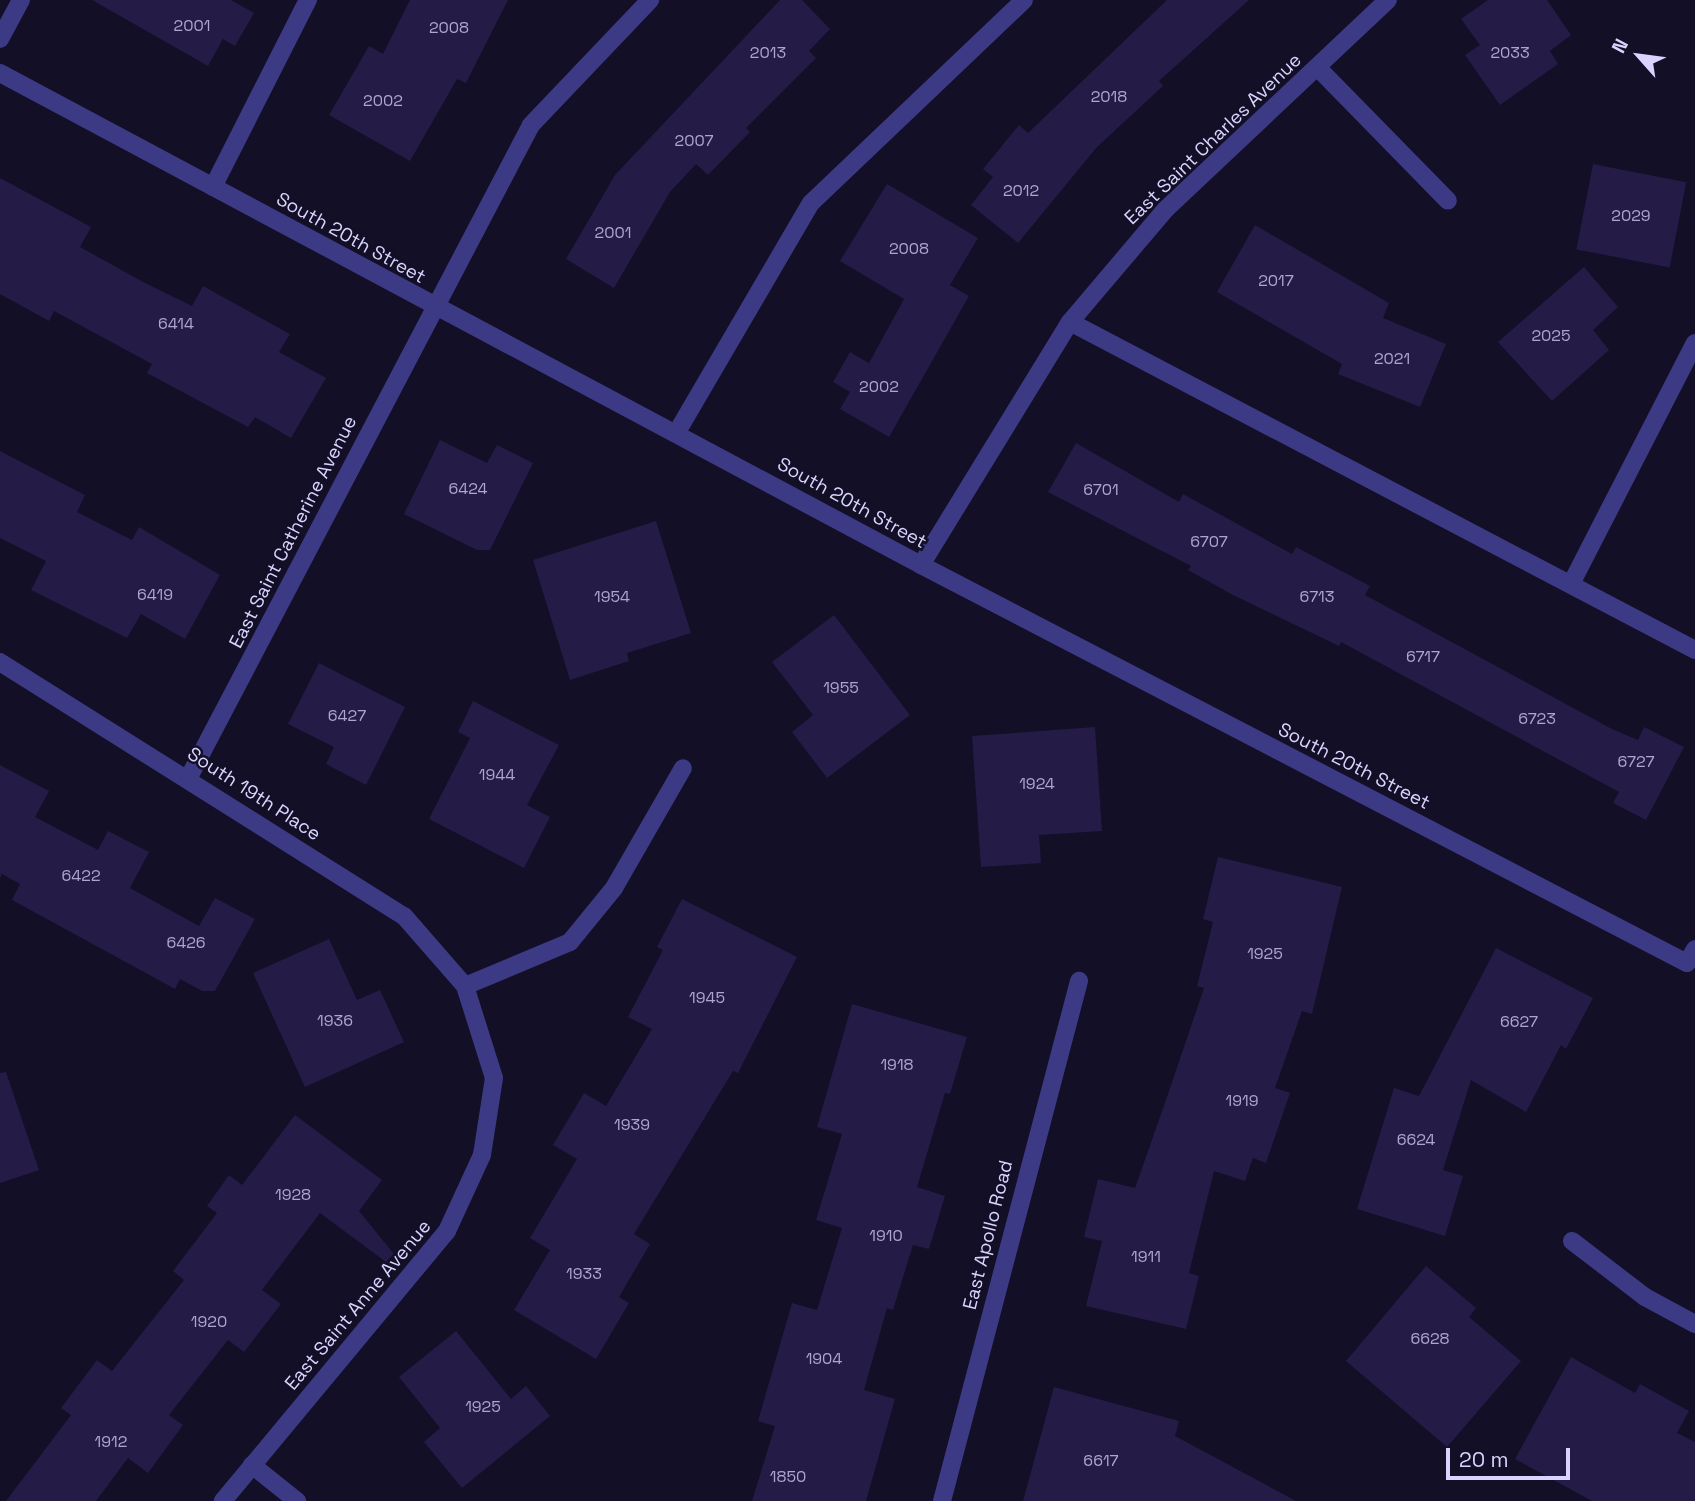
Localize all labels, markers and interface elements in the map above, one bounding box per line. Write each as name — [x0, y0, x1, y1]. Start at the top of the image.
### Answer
house number: 2001 — [174, 16, 210, 36]
house number: 2008 — [429, 18, 469, 38]
north arrow — [1604, 21, 1674, 91]
text: N — [1606, 34, 1634, 57]
house number: 2013 — [750, 43, 786, 63]
house number: 2033 — [1490, 43, 1530, 63]
street label: East Saint Charles Avenue — [1120, 48, 1306, 230]
house number: 2018 — [1091, 87, 1127, 107]
house number: 2002 — [363, 91, 403, 111]
house number: 2007 — [675, 131, 713, 151]
house number: 2012 — [1003, 181, 1039, 201]
street label: South 20th Street — [272, 187, 430, 289]
house number: 2029 — [1611, 206, 1651, 226]
house number: 2001 — [595, 223, 631, 243]
house number: 2008 — [889, 239, 929, 259]
house number: 2017 — [1258, 271, 1294, 291]
house number: 6414 — [158, 314, 194, 334]
house number: 2025 — [1531, 326, 1571, 346]
house number: 2021 — [1374, 349, 1410, 369]
house number: 2002 — [859, 377, 899, 397]
street label: East Saint Catherine Avenue — [224, 412, 362, 652]
street label: South 20th Street — [773, 452, 931, 554]
house number: 6424 — [449, 479, 487, 499]
house number: 6701 — [1083, 480, 1119, 500]
house number: 6707 — [1190, 532, 1228, 552]
house number: 6419 — [137, 585, 173, 605]
house number: 1954 — [594, 587, 630, 607]
house number: 6713 — [1300, 587, 1334, 607]
house number: 6717 — [1406, 647, 1440, 667]
house number: 1955 — [823, 678, 859, 698]
house number: 6427 — [328, 706, 366, 726]
house number: 6723 — [1518, 709, 1556, 729]
street label: South 20th Street — [1274, 718, 1434, 814]
street label: South 19th Place — [183, 742, 325, 846]
house number: 6727 — [1618, 752, 1654, 772]
house number: 1944 — [479, 765, 515, 785]
house number: 1924 — [1019, 774, 1055, 794]
house number: 6422 — [61, 866, 101, 886]
house number: 6426 — [166, 933, 206, 953]
house number: 1925 — [1247, 944, 1283, 964]
house number: 1945 — [689, 988, 725, 1008]
house number: 1936 — [317, 1011, 353, 1031]
house number: 6627 — [1500, 1012, 1538, 1032]
house number: 1918 — [880, 1055, 914, 1075]
house number: 1919 — [1226, 1091, 1258, 1111]
house number: 1939 — [614, 1115, 650, 1135]
house number: 6624 — [1397, 1130, 1435, 1150]
street label: East Apollo Road — [958, 1158, 1018, 1312]
house number: 1928 — [275, 1185, 311, 1205]
street label: East Saint Anne Avenue — [280, 1215, 436, 1395]
house number: 1910 — [869, 1226, 903, 1246]
house number: 1911 — [1131, 1247, 1161, 1267]
house number: 1933 — [566, 1264, 602, 1284]
house number: 1920 — [191, 1312, 227, 1332]
house number: 6628 — [1410, 1329, 1450, 1349]
house number: 1904 — [806, 1349, 842, 1369]
house number: 1925 — [465, 1397, 501, 1417]
house number: 1912 — [95, 1432, 127, 1452]
scale bar — [1450, 1434, 1574, 1478]
text: 20 m — [1459, 1446, 1509, 1473]
house number: 6617 — [1083, 1451, 1119, 1471]
house number: 1850 — [770, 1467, 806, 1487]

